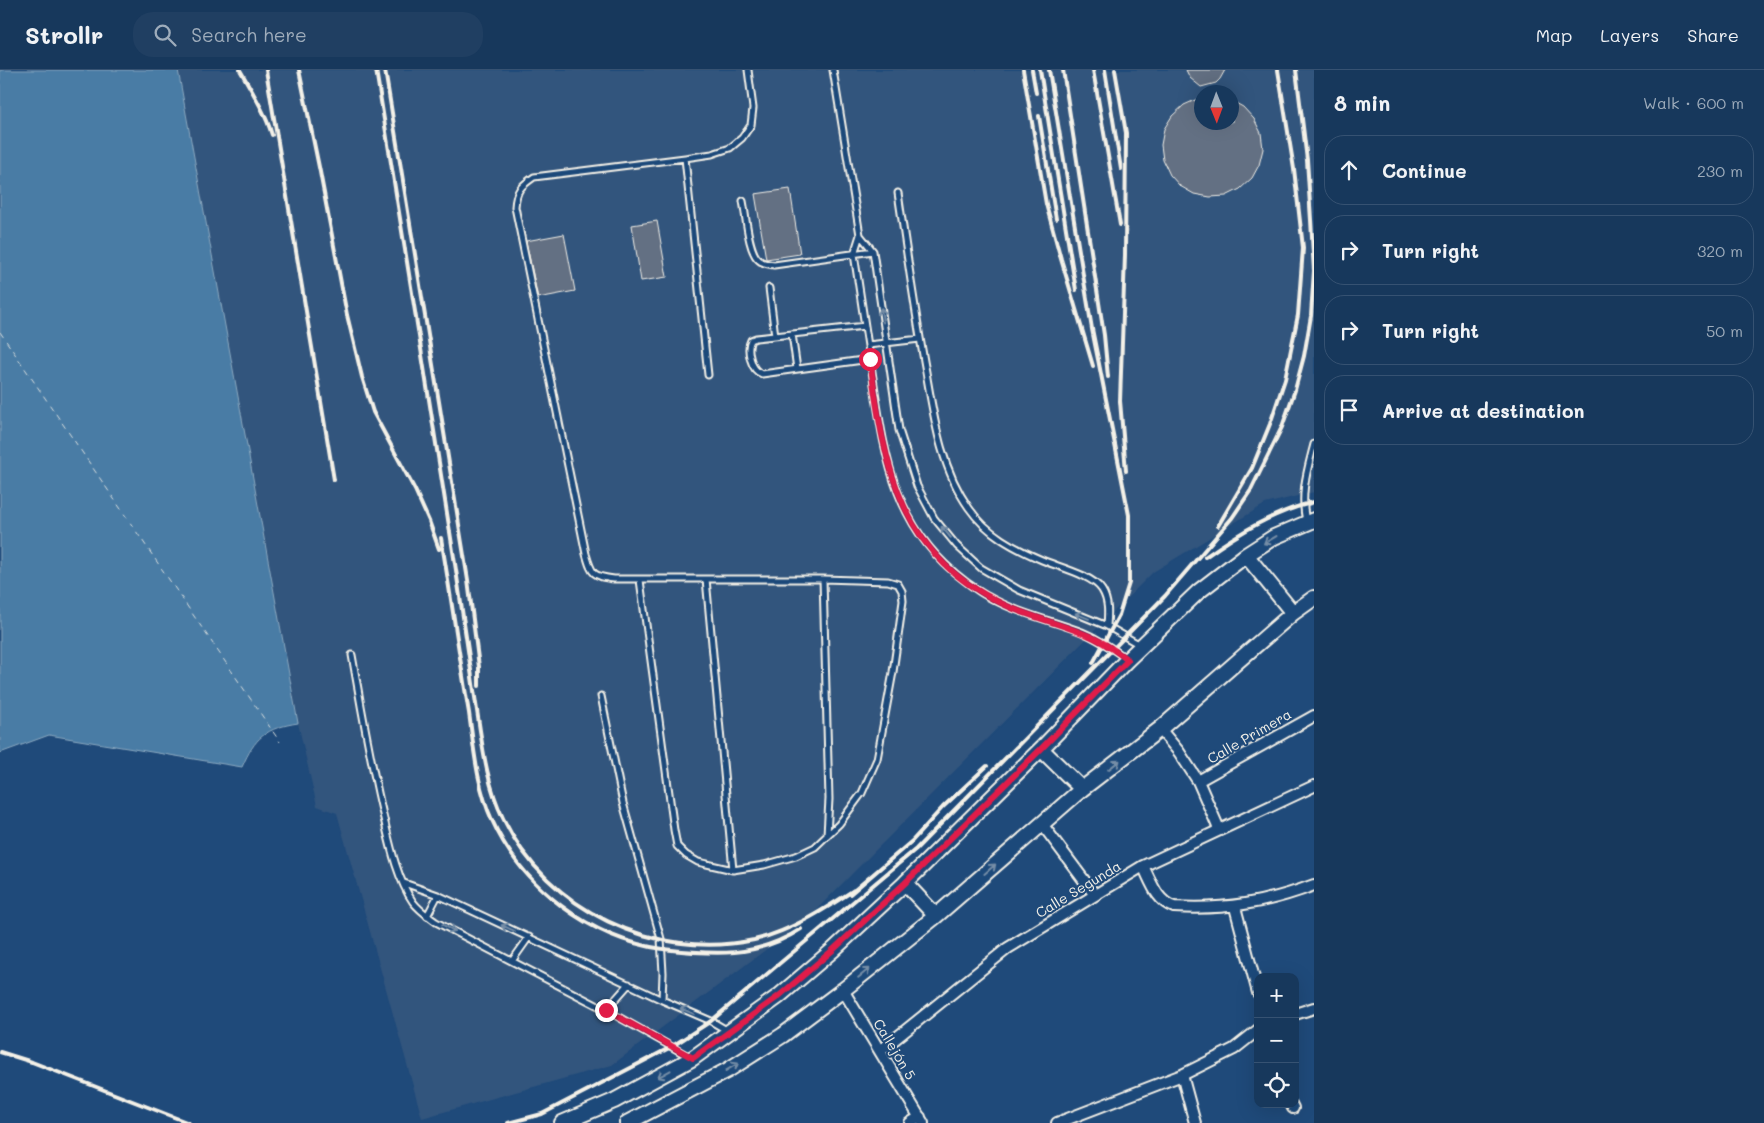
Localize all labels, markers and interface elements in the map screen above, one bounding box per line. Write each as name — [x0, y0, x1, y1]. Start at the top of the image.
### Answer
search box — [133, 12, 483, 57]
text: Strollr — [25, 19, 103, 50]
icon: search — [151, 21, 179, 49]
text: Search here — [191, 22, 307, 47]
text: Map — [1536, 23, 1572, 47]
text: Layers — [1600, 23, 1659, 47]
text: Share — [1687, 23, 1739, 47]
north arrow — [1194, 85, 1239, 130]
text: 8 min — [1334, 89, 1390, 116]
text: Walk · 600 m — [1643, 92, 1744, 113]
icon: ahead — [1335, 156, 1363, 184]
text: Continue — [1382, 158, 1467, 183]
text: 230 m — [1697, 160, 1743, 181]
icon: right — [1335, 236, 1363, 264]
text: Turn right — [1382, 238, 1479, 263]
text: 320 m — [1697, 240, 1743, 261]
one-way arrow — [877, 307, 887, 323]
icon: right — [1335, 316, 1363, 344]
text: Turn right — [1382, 318, 1479, 343]
text: 50 m — [1706, 320, 1743, 341]
route start — [859, 348, 882, 371]
icon: arrive — [1335, 396, 1363, 424]
text: Arrive at destination — [1382, 398, 1585, 423]
one-way arrow — [940, 526, 952, 539]
one-way arrow — [1263, 536, 1277, 546]
one-way arrow — [1075, 610, 1090, 619]
street label: Calle Primera — [1203, 704, 1295, 768]
one-way arrow — [1107, 759, 1120, 770]
street label: Calle Segunda — [1032, 856, 1124, 922]
one-way arrow — [983, 864, 996, 875]
one-way arrow — [501, 922, 516, 932]
one-way arrow — [441, 924, 456, 933]
one-way arrow — [857, 967, 870, 978]
map controls — [1254, 973, 1299, 1108]
button: + — [1254, 973, 1299, 1018]
route end — [595, 999, 618, 1022]
one-way arrow — [680, 1006, 695, 1016]
street label: Callejón 5 — [869, 1015, 921, 1083]
button: − — [1254, 1018, 1299, 1063]
one-way arrow — [724, 1061, 738, 1071]
button: locate — [1254, 1063, 1299, 1108]
one-way arrow — [657, 1070, 672, 1079]

